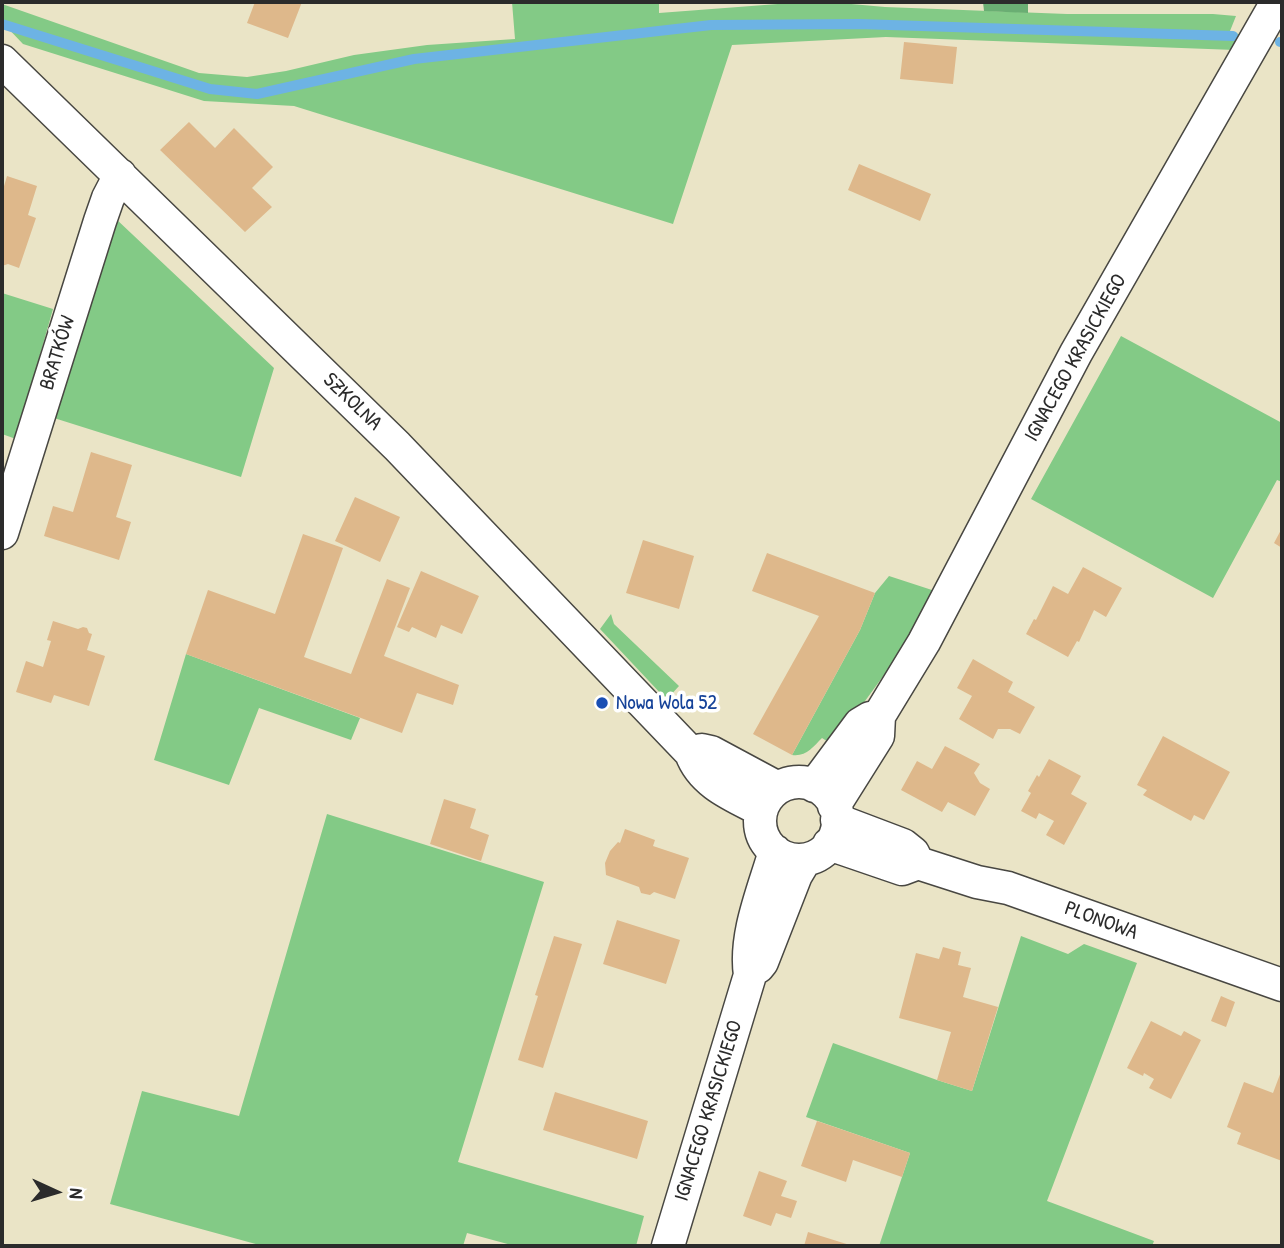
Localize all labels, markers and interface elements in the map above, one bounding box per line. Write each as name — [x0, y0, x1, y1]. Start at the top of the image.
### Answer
street label: IGNACEGO KRASICKIEGO — [1020, 270, 1132, 446]
street label: BRATKÓW — [35, 313, 81, 393]
street label: SZKOLNA — [317, 368, 387, 436]
place label: Nowa Wola 52 — [616, 690, 717, 716]
marker: Nowa Wola 52 — [594, 695, 610, 711]
street label: PLONOWA — [1061, 896, 1141, 946]
street label: IGNACEGO KRASICKIEGO — [670, 1018, 748, 1204]
north arrow — [21, 1157, 91, 1227]
text: N — [64, 1188, 90, 1199]

